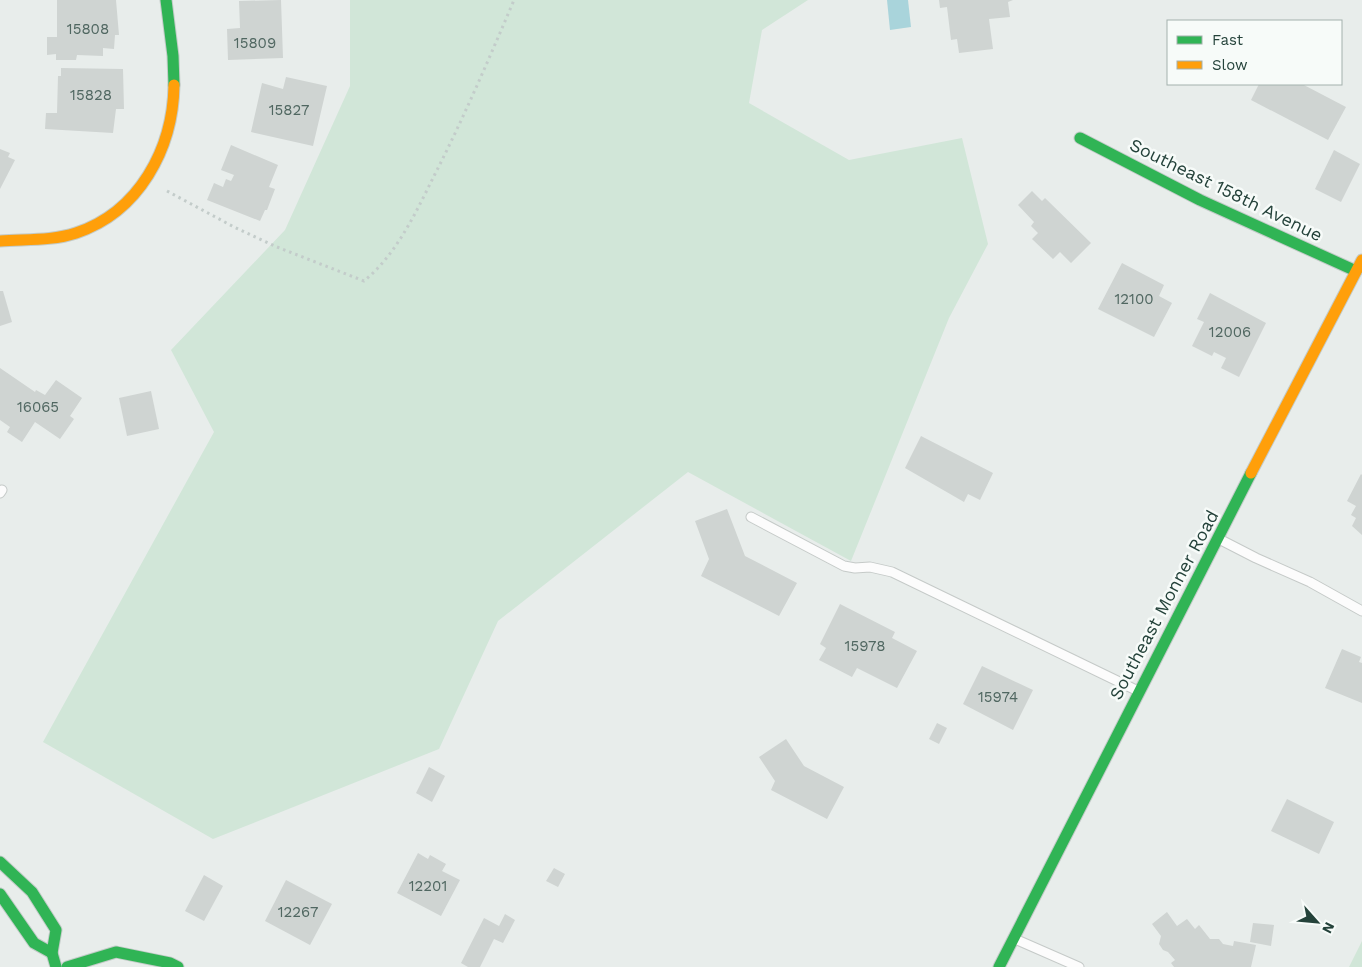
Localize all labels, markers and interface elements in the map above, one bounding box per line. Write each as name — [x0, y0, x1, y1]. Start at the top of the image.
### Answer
house number: 15808 — [67, 20, 109, 38]
legend — [1167, 20, 1342, 85]
text: Fast — [1212, 31, 1244, 49]
house number: 15809 — [234, 34, 276, 52]
text: Slow — [1212, 56, 1248, 74]
house number: 15828 — [70, 86, 112, 104]
house number: 15827 — [269, 101, 309, 119]
street label: Southeast 158th Avenue — [1126, 134, 1326, 245]
house number: 12100 — [1114, 290, 1154, 308]
house number: 12006 — [1209, 323, 1251, 341]
house number: 16065 — [17, 398, 59, 416]
street label: Southeast Monner Road — [1105, 506, 1222, 703]
house number: 15978 — [845, 637, 885, 655]
house number: 15974 — [978, 688, 1018, 706]
house number: 12201 — [409, 877, 447, 895]
north arrow — [1292, 897, 1342, 947]
house number: 12267 — [278, 903, 318, 921]
text: N — [1319, 920, 1338, 936]

